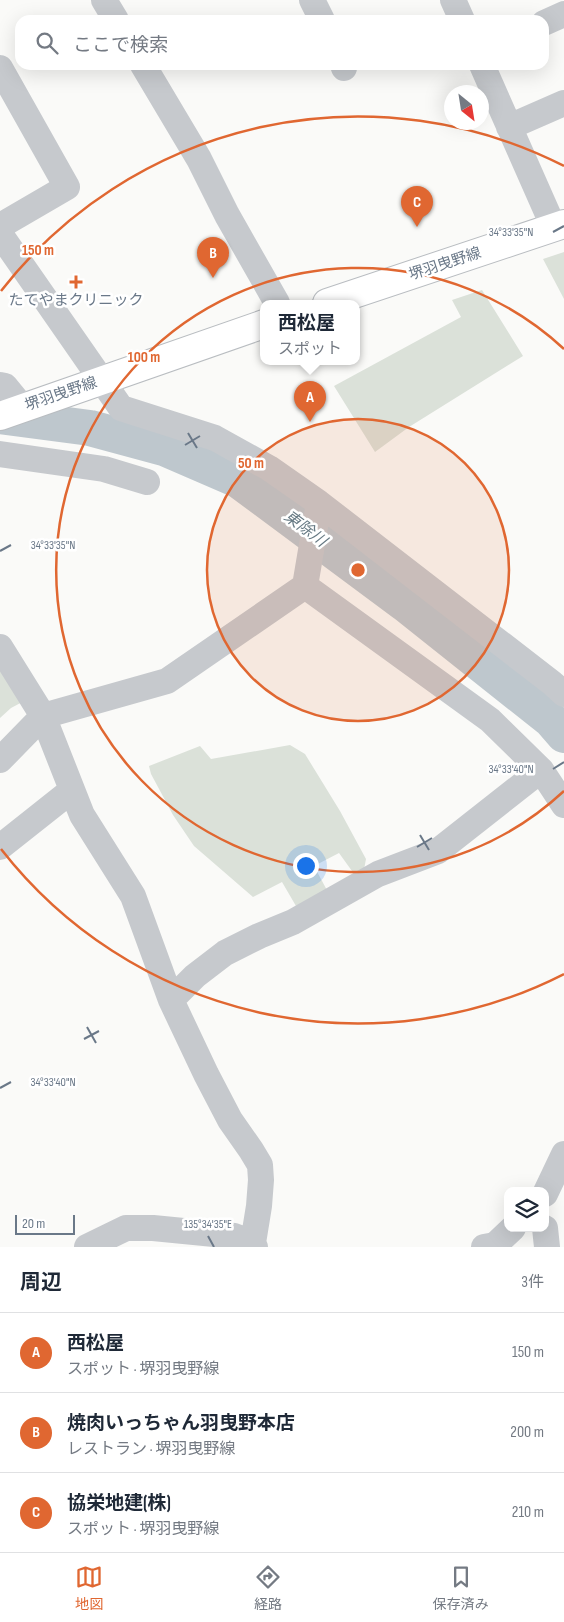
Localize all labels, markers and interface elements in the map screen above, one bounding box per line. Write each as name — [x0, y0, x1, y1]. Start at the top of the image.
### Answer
search box — [15, 15, 549, 70]
icon: search — [33, 29, 61, 57]
text: ここで検索 — [73, 34, 168, 57]
north arrow — [444, 85, 489, 130]
pin: C — [401, 186, 433, 227]
text: 34°33'35"N — [489, 225, 533, 240]
pin: B — [197, 237, 229, 278]
text: 150 m — [22, 241, 54, 260]
street label: 堺羽曳野線 — [406, 243, 484, 285]
marker: たてやまクリニック — [69, 275, 83, 289]
place label: たてやまクリニック — [8, 291, 144, 310]
popup — [260, 300, 360, 365]
text: 西松屋 — [278, 312, 335, 335]
text: スポット — [278, 340, 342, 359]
text: 100 m — [128, 348, 160, 367]
street label: 堺羽曳野線 — [22, 373, 100, 415]
pin: A — [294, 381, 326, 422]
text: 50 m — [238, 454, 264, 473]
water label: 東除川 — [280, 507, 331, 552]
text: 34°33'35"N — [31, 538, 75, 553]
centre of rings — [349, 561, 367, 579]
text: 34°33'40"N — [488, 762, 534, 777]
your location — [293, 853, 319, 879]
text: 34°33'40"N — [30, 1075, 76, 1090]
map controls — [504, 1187, 549, 1232]
button: layers — [504, 1187, 549, 1232]
scale bar — [15, 1212, 75, 1235]
text: 20 m — [22, 1215, 45, 1232]
text: 135°34'35"E — [184, 1217, 232, 1232]
text: 周辺 — [20, 1270, 62, 1295]
text: 3件 — [521, 1273, 544, 1292]
text: 西松屋 — [67, 1332, 124, 1355]
text: A — [32, 1343, 40, 1362]
text: 150 m — [512, 1343, 544, 1362]
text: スポット · 堺羽曳野線 — [67, 1360, 219, 1379]
text: 焼肉いっちゃん羽曳野本店 — [67, 1412, 295, 1435]
text: B — [32, 1423, 40, 1442]
text: 200 m — [510, 1423, 544, 1442]
text: レストラン · 堺羽曳野線 — [67, 1440, 235, 1459]
text: 協栄地建(株) — [67, 1492, 171, 1515]
text: C — [32, 1503, 40, 1522]
text: 210 m — [512, 1503, 544, 1522]
text: スポット · 堺羽曳野線 — [67, 1520, 219, 1539]
tab: 地図 — [75, 1563, 103, 1613]
tab: 経路 — [254, 1563, 282, 1613]
tab: 保存済み — [433, 1563, 489, 1613]

